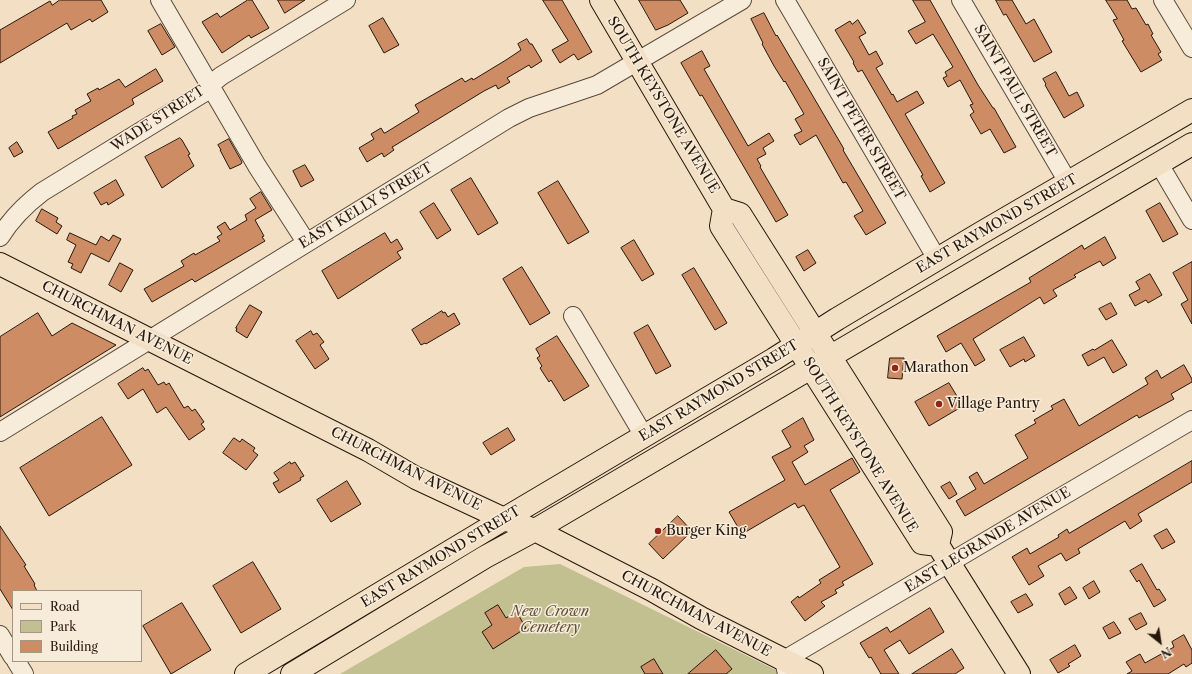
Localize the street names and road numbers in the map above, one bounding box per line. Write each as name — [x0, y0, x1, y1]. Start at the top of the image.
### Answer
street label: SOUTH KEYSTONE AVENUE — [603, 13, 723, 197]
street label: SAINT PAUL STREET — [970, 22, 1060, 160]
street label: SAINT PETER STREET — [813, 55, 909, 203]
street label: WADE STREET — [108, 83, 208, 155]
street label: EAST KELLY STREET — [296, 159, 436, 253]
street label: EAST RAYMOND STREET — [914, 171, 1080, 277]
street label: CHURCHMAN AVENUE — [39, 278, 195, 368]
street label: EAST RAYMOND STREET — [636, 337, 802, 445]
street label: SOUTH KEYSTONE AVENUE — [799, 354, 921, 536]
street label: CHURCHMAN AVENUE — [328, 424, 484, 514]
street label: EAST LEGRANDE AVENUE — [902, 484, 1074, 596]
street label: EAST RAYMOND STREET — [358, 503, 524, 611]
street label: CHURCHMAN AVENUE — [618, 567, 774, 661]

